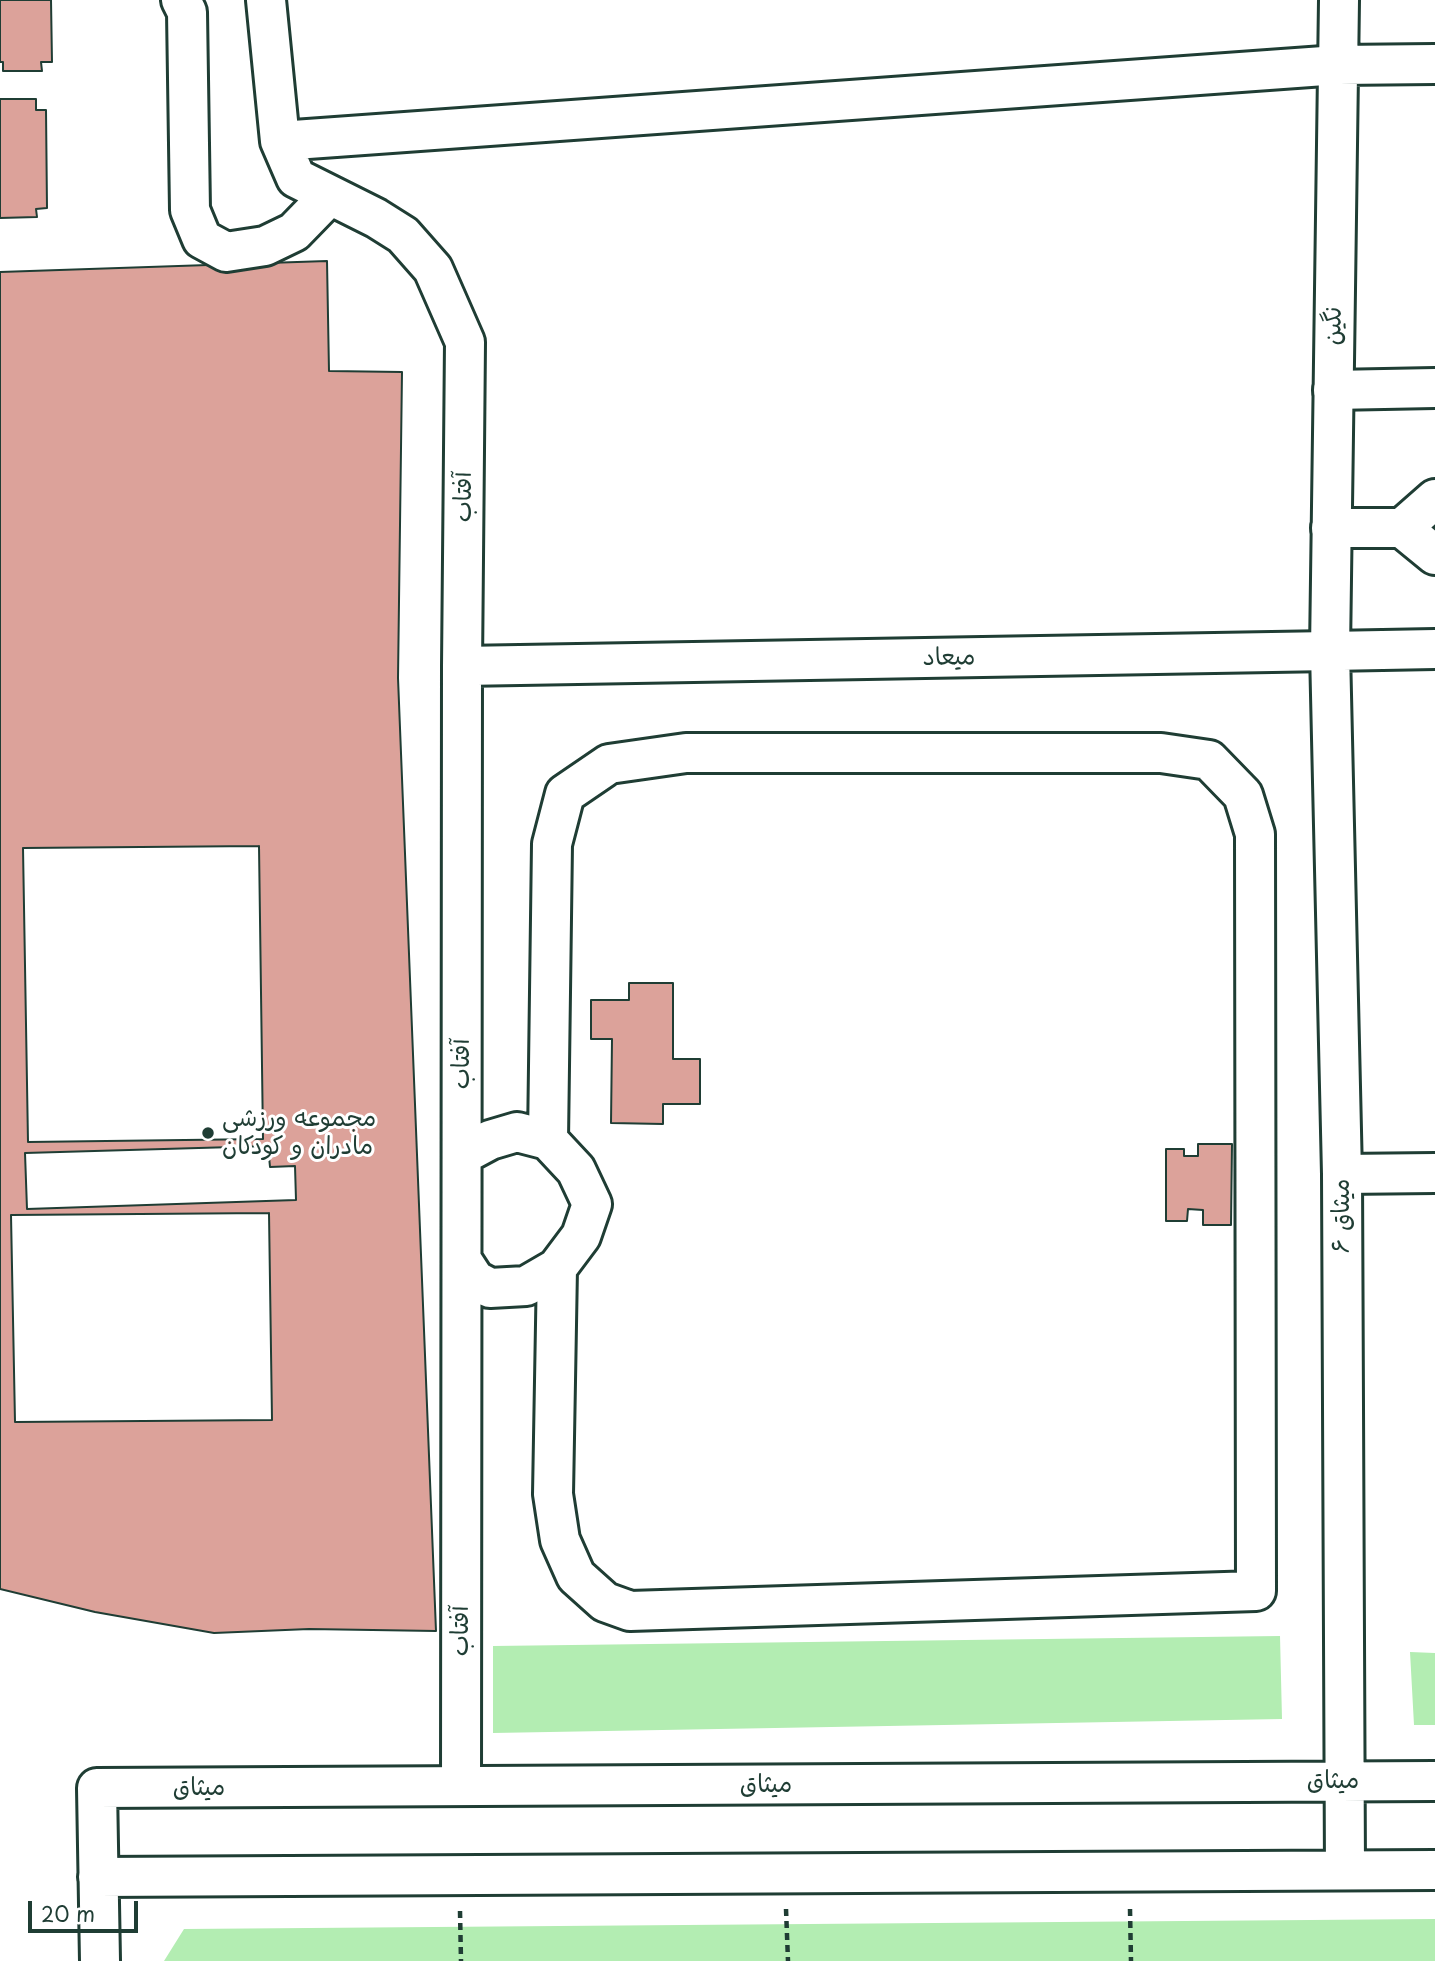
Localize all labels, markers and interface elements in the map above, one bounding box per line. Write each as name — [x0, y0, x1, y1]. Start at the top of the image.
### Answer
street label: نگین — [1319, 306, 1349, 346]
street label: آفتاب — [450, 472, 478, 522]
street label: میعاد — [922, 643, 976, 673]
street label: آفتاب — [448, 1039, 476, 1089]
place label: مجموعه ورزشی مادران و کودکان — [222, 1105, 376, 1161]
marker: مجموعه ورزشی مادران و کودکان — [200, 1125, 216, 1141]
street label: میثاق ۶ — [1328, 1179, 1356, 1253]
street label: آفتاب — [447, 1606, 475, 1656]
street label: میثاق — [1307, 1767, 1359, 1795]
street label: میثاق — [740, 1771, 792, 1799]
street label: میثاق — [173, 1774, 225, 1802]
scale bar — [32, 1888, 142, 1932]
text: 20 m — [41, 1897, 95, 1929]

